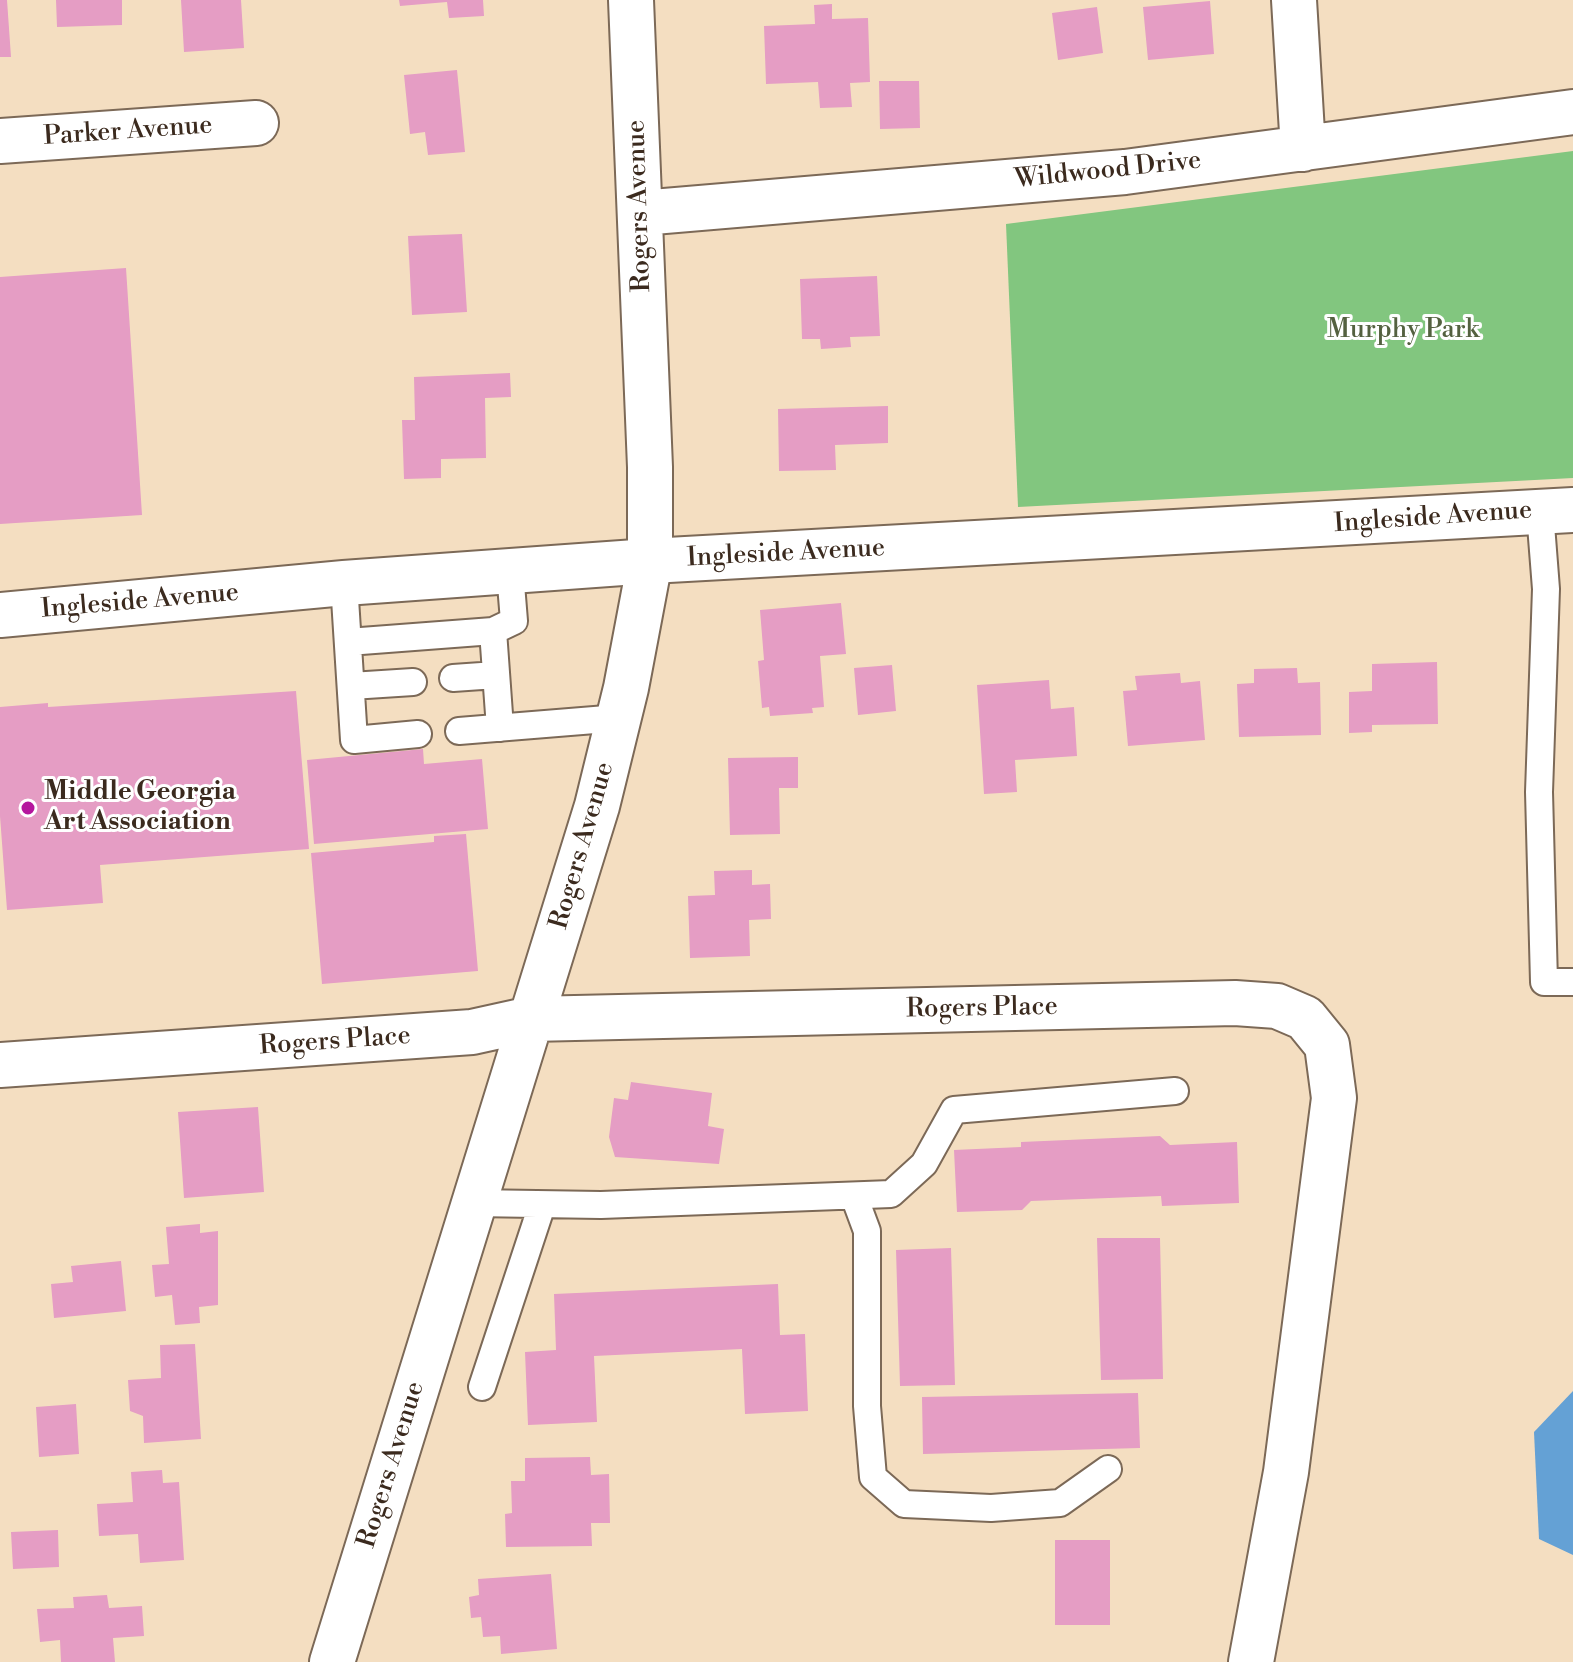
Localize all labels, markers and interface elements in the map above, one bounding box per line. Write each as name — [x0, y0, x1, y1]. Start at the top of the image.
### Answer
street label: Parker Avenue — [42, 111, 214, 153]
street label: Rogers Avenue — [621, 119, 659, 293]
street label: Wildwood Drive — [1013, 146, 1203, 196]
park label: Murphy Park — [1327, 315, 1479, 347]
street label: Ingleside Avenue — [1333, 496, 1533, 540]
street label: Ingleside Avenue — [686, 533, 886, 575]
street label: Ingleside Avenue — [40, 578, 240, 626]
street label: Rogers Avenue — [544, 759, 622, 933]
place label: Middle Georgia Art Association — [44, 777, 236, 838]
marker: Middle Georgia Art Association — [19, 799, 37, 817]
street label: Rogers Place — [906, 992, 1058, 1026]
street label: Rogers Place — [258, 1021, 412, 1063]
street label: Rogers Avenue — [352, 1378, 432, 1552]

